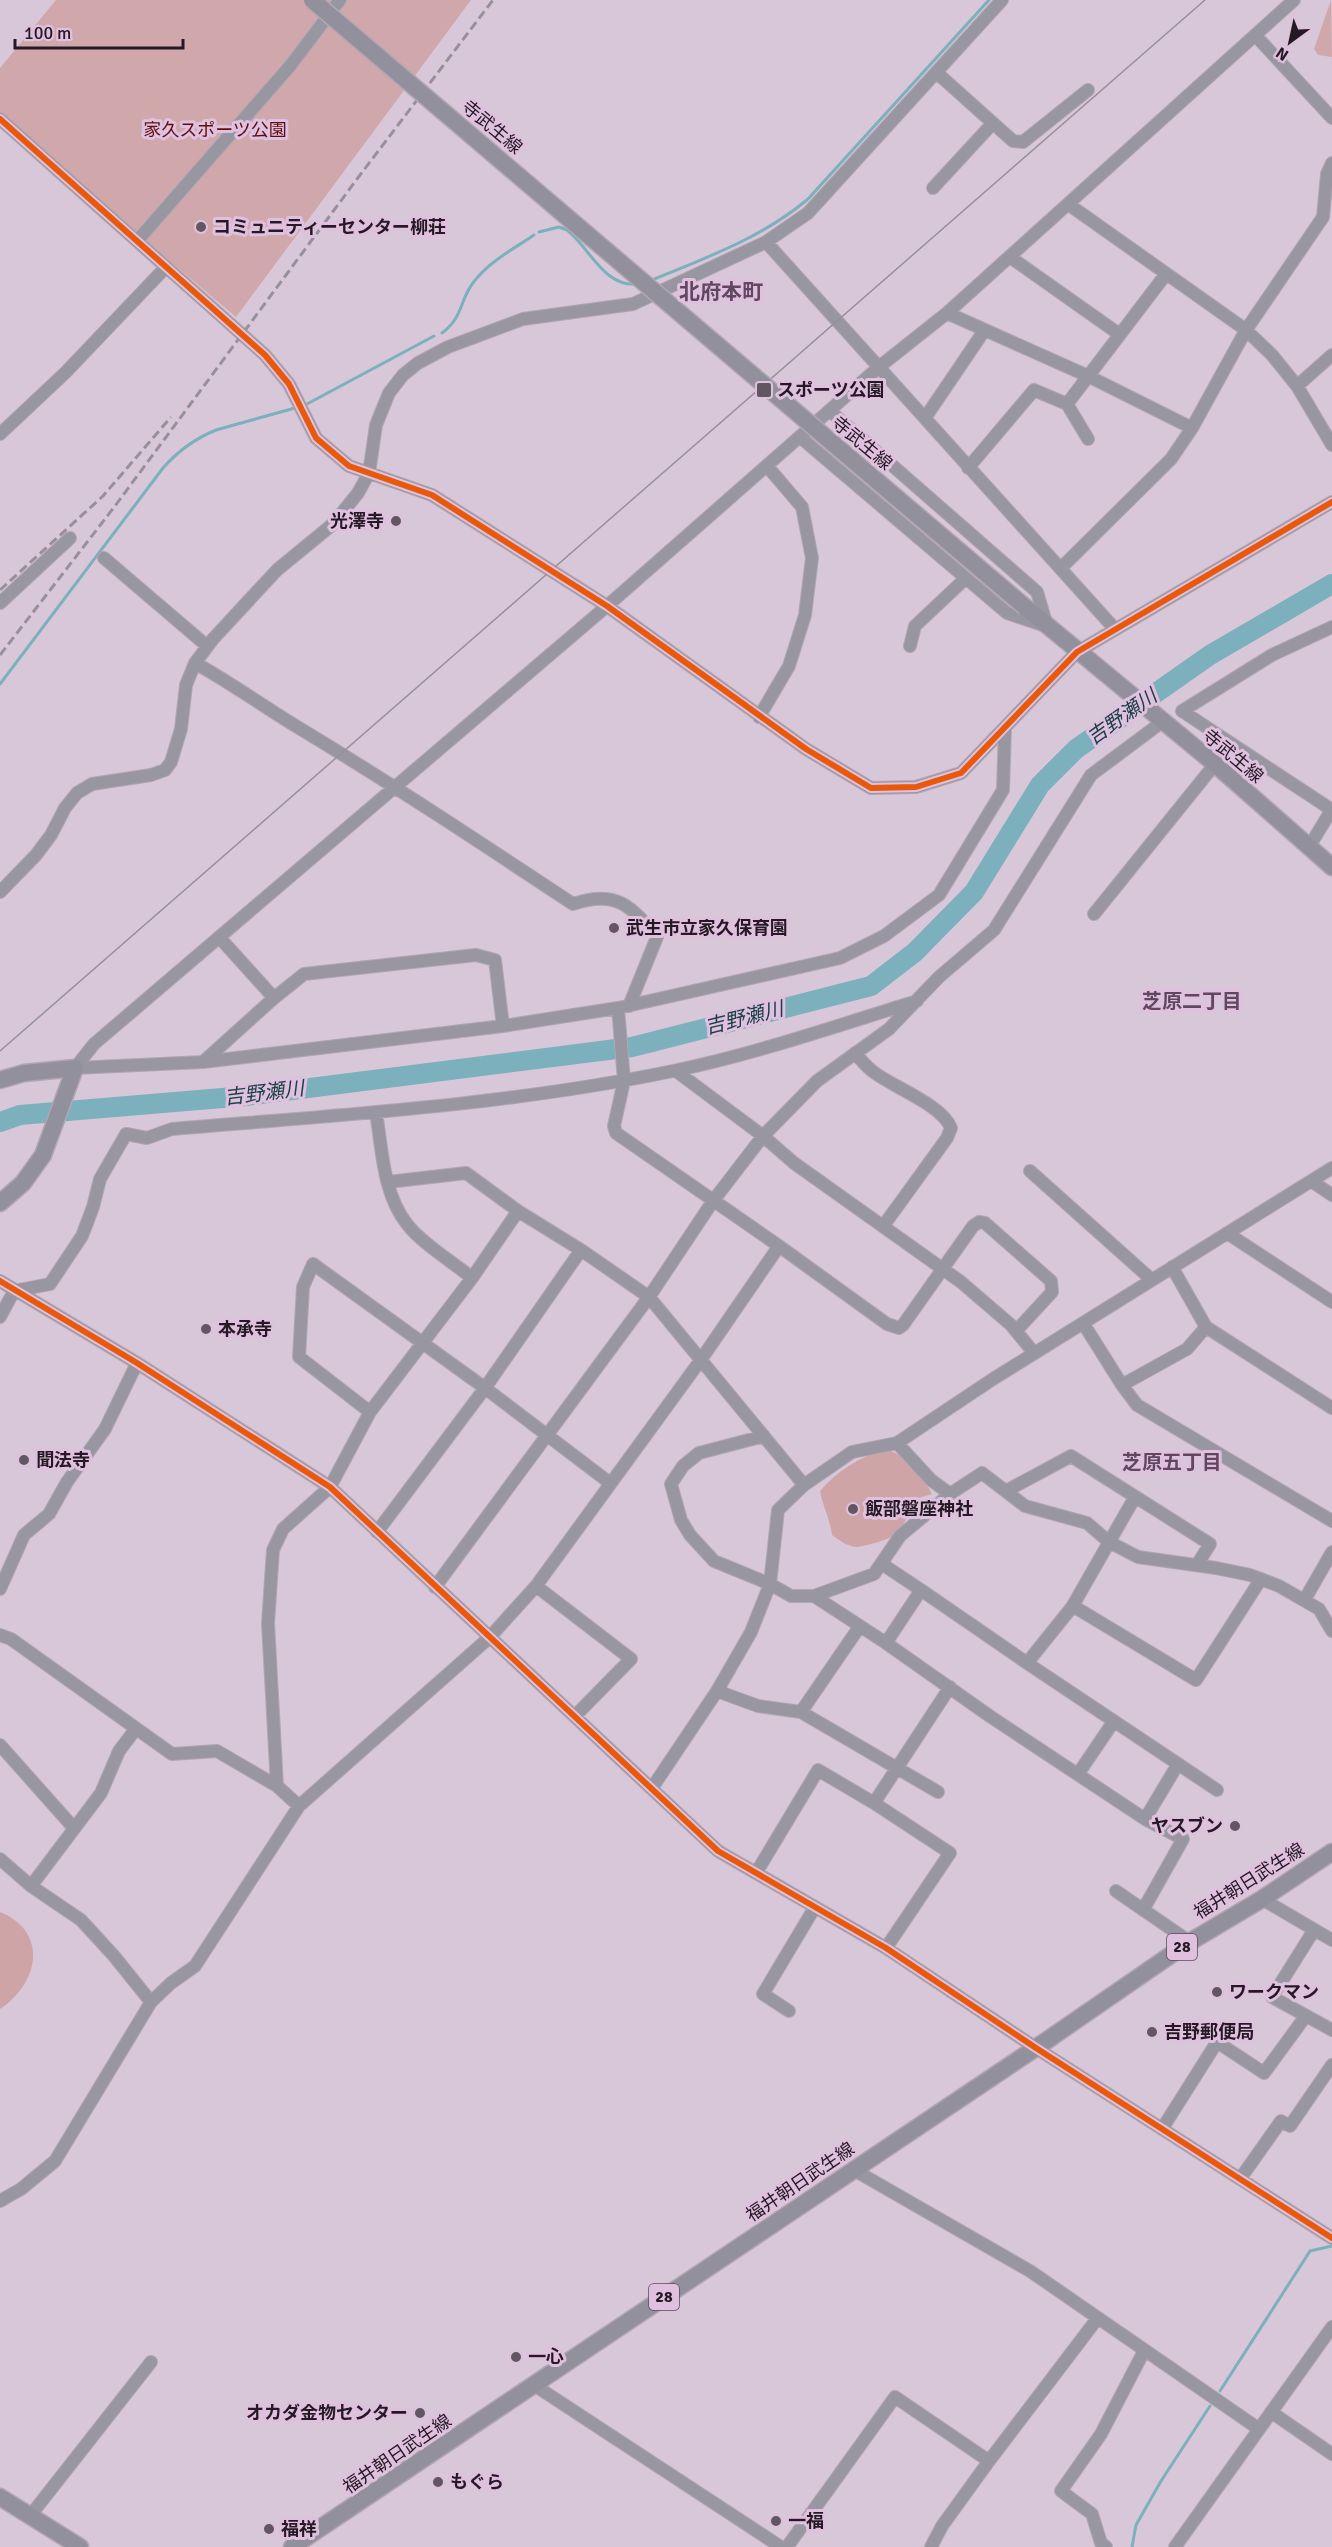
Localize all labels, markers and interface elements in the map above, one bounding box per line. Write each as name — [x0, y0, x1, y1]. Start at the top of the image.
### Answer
scale bar — [15, 12, 183, 50]
north arrow — [1260, 12, 1320, 72]
text: 100 m — [24, 22, 71, 44]
text: N — [1272, 42, 1292, 65]
street label: 寺武生線 — [457, 95, 527, 159]
park label: 家久スポーツ公園 — [143, 119, 287, 141]
place label: コミュニティーセンター柳荘 — [213, 216, 446, 238]
marker: コミュニティーセンター柳荘 — [194, 220, 208, 234]
district label: 北府本町 — [679, 279, 763, 305]
place label: スポーツ公園 — [777, 379, 885, 401]
marker: スポーツ公園 — [755, 381, 773, 399]
street label: 寺武生線 — [827, 411, 897, 475]
place label: 光澤寺 — [330, 510, 384, 532]
marker: 光澤寺 — [389, 514, 403, 528]
water label: 吉野瀬川 — [1082, 683, 1164, 750]
street label: 寺武生線 — [1198, 724, 1268, 788]
place label: 武生市立家久保育園 — [626, 917, 788, 939]
marker: 武生市立家久保育園 — [607, 921, 621, 935]
district label: 芝原二丁目 — [1142, 989, 1242, 1014]
water label: 吉野瀬川 — [702, 996, 788, 1040]
water label: 吉野瀬川 — [223, 1075, 307, 1110]
place label: 本承寺 — [218, 1318, 272, 1340]
marker: 本承寺 — [199, 1322, 213, 1336]
place label: 聞法寺 — [36, 1449, 90, 1471]
district label: 芝原五丁目 — [1122, 1450, 1222, 1475]
marker: 聞法寺 — [17, 1453, 31, 1467]
place label: 飯部磐座神社 — [865, 1498, 973, 1520]
marker: 飯部磐座神社 — [846, 1502, 860, 1516]
place label: ヤスブン — [1151, 1815, 1223, 1837]
marker: ヤスブン — [1228, 1819, 1242, 1833]
street label: 福井朝日武生線 — [1190, 1838, 1308, 1924]
road number: 28 — [1167, 1934, 1197, 1960]
place label: ワークマン — [1229, 1981, 1319, 2003]
marker: ワークマン — [1210, 1985, 1224, 1999]
place label: 吉野郵便局 — [1164, 2021, 1254, 2043]
marker: 吉野郵便局 — [1145, 2025, 1159, 2039]
street label: 福井朝日武生線 — [742, 2138, 858, 2226]
road number: 28 — [649, 2284, 679, 2310]
place label: 一心 — [528, 2346, 564, 2368]
marker: 一心 — [509, 2350, 523, 2364]
place label: オカダ金物センター — [246, 2402, 408, 2424]
marker: オカダ金物センター — [413, 2406, 427, 2420]
street label: 福井朝日武生線 — [339, 2410, 455, 2498]
place label: もぐら — [450, 2471, 504, 2493]
marker: もぐら — [431, 2475, 445, 2489]
place label: 一福 — [788, 2510, 824, 2532]
marker: 一福 — [769, 2514, 783, 2528]
place label: 福祥 — [281, 2518, 317, 2540]
marker: 福祥 — [262, 2522, 276, 2536]

